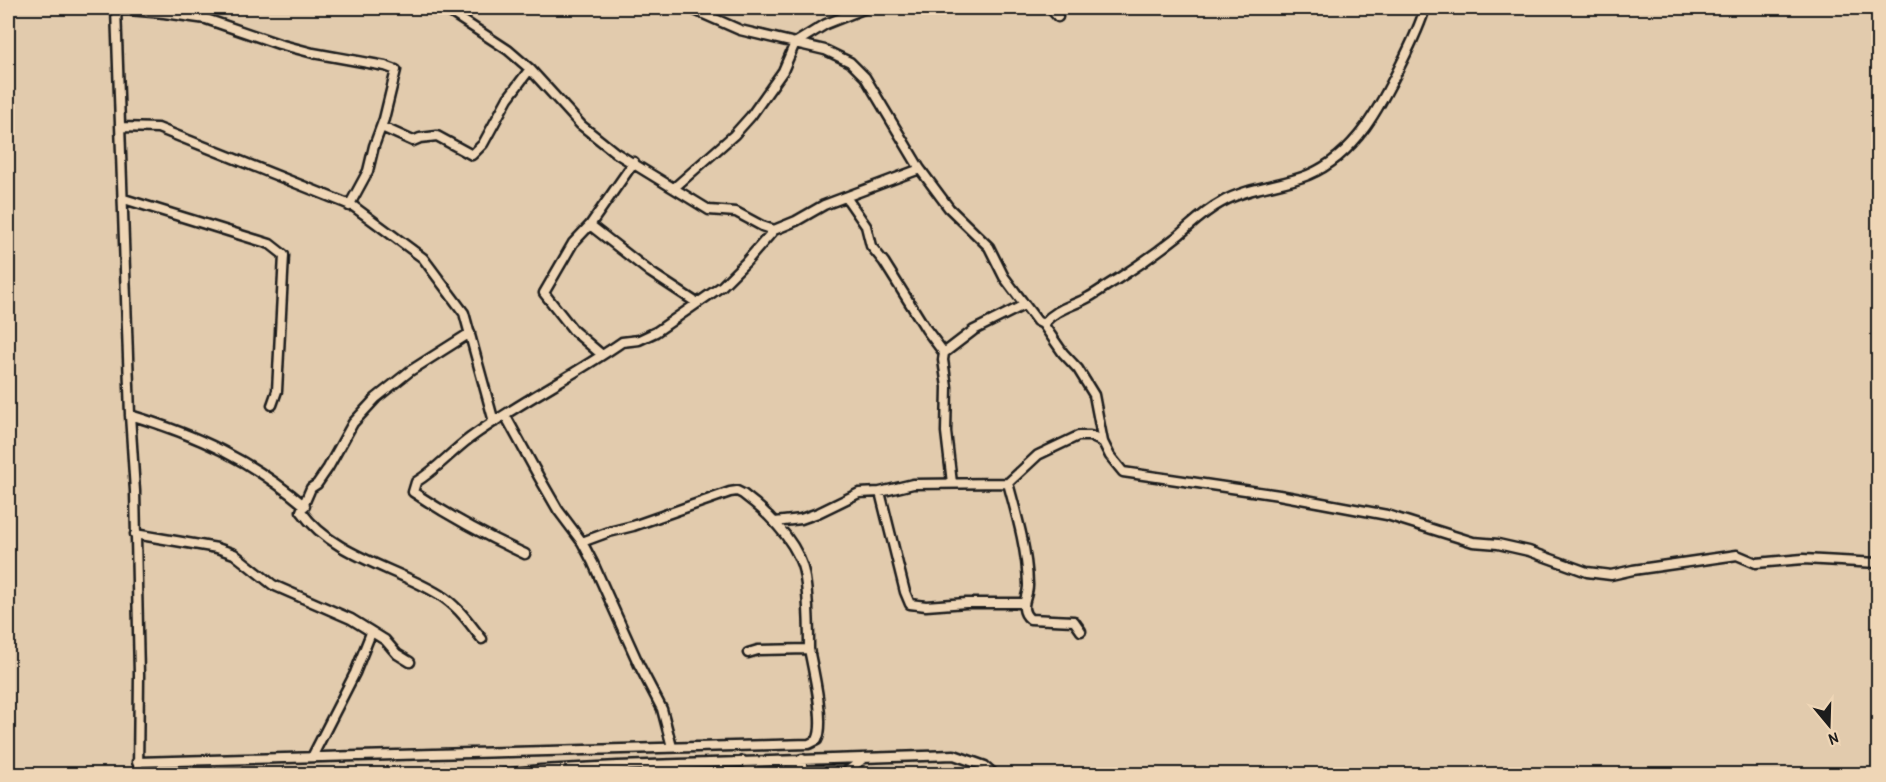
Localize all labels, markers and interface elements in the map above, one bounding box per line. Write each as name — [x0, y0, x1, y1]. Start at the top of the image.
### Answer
north arrow — [1799, 695, 1859, 755]
text: N — [1826, 727, 1841, 751]

